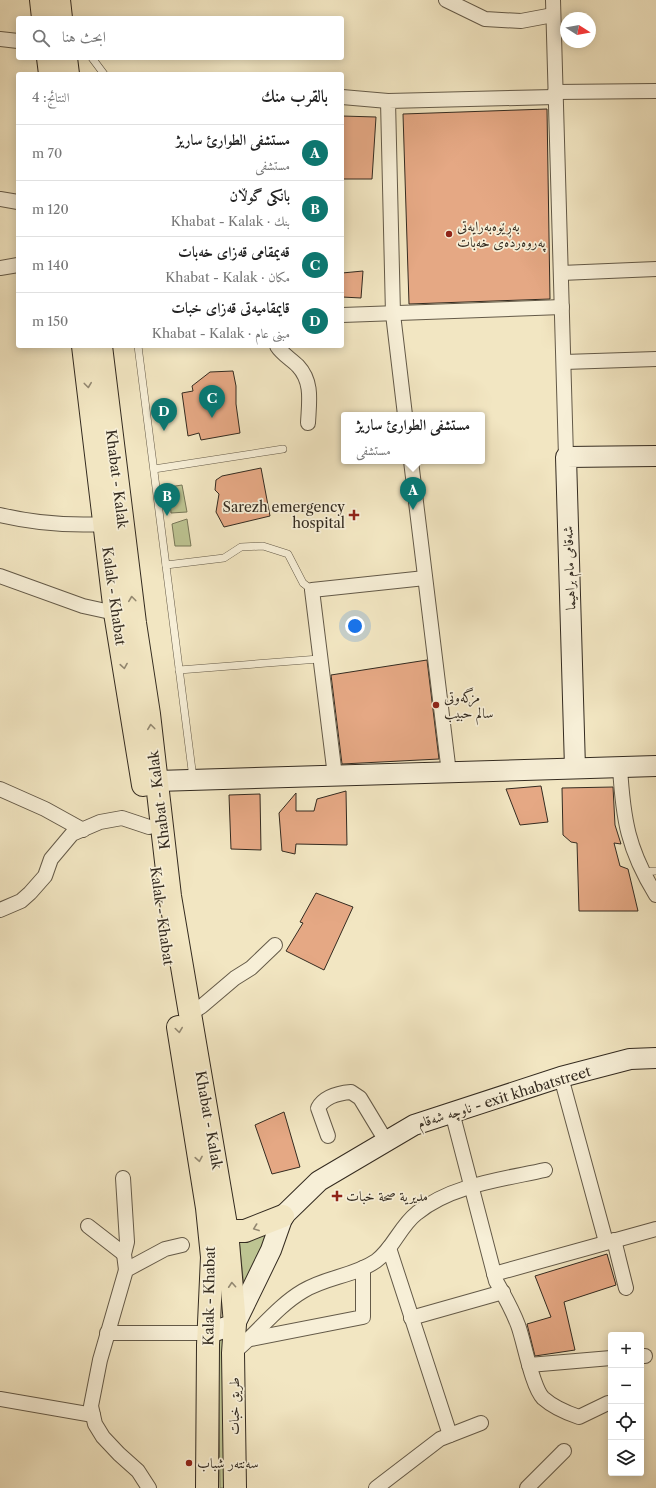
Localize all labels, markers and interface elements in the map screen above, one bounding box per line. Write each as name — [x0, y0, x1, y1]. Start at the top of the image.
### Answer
north arrow — [560, 12, 596, 48]
search box — [16, 16, 344, 60]
icon: search — [30, 27, 52, 49]
text: ابحث هنا — [62, 27, 106, 46]
text: بالقرب منك — [261, 86, 328, 106]
text: النتائج: 4 — [32, 89, 69, 105]
text: مستشفى الطوارئ ساريژ — [176, 130, 290, 149]
text: 70 m — [32, 145, 62, 161]
text: A — [310, 145, 320, 161]
text: مستشفى — [255, 157, 290, 173]
text: بانکی گوڵان — [229, 186, 290, 205]
text: 120 m — [32, 201, 69, 217]
text: B — [310, 201, 320, 217]
text: بنك · Khabat - Kalak — [171, 213, 290, 229]
place label: بەڕێوەبەرایەتی پەروەردەی خەبات — [457, 217, 547, 253]
marker: بەڕێوەبەرایەتی پەروەردەی خەبات — [444, 229, 454, 239]
text: قەیمقامی قەزای خەبات — [178, 242, 290, 261]
text: 140 m — [32, 257, 69, 273]
text: C — [310, 257, 320, 273]
text: مكان · Khabat - Kalak — [165, 269, 290, 285]
text: قایمقامیەتى قەزای خبات — [171, 298, 290, 317]
text: 150 m — [32, 313, 68, 329]
text: D — [309, 313, 321, 329]
text: مبنى عام · Khabat - Kalak — [152, 325, 290, 341]
one-way arrow — [83, 382, 92, 388]
pin: C — [199, 385, 225, 418]
pin: D — [151, 398, 177, 431]
popup — [341, 412, 485, 464]
text: مستشفى الطوارئ ساريژ — [356, 415, 470, 434]
street label: Khabat - Kalak — [102, 428, 132, 530]
text: مستشفى — [356, 442, 391, 458]
pin: A — [400, 477, 426, 510]
pin: B — [154, 483, 180, 516]
place label: Sarezh emergency hospital — [223, 498, 345, 532]
marker: Sarezh emergency hospital — [348, 509, 360, 521]
street label: شەقامی مام براهیما — [559, 525, 583, 610]
street label: Kalak - Khabat — [98, 546, 130, 646]
one-way arrow — [128, 596, 137, 602]
your location — [345, 616, 365, 636]
one-way arrow — [119, 663, 128, 669]
place label: مزگەوتی سالم حبیب — [444, 687, 493, 726]
marker: مزگەوتی سالم حبیب — [431, 700, 441, 710]
one-way arrow — [146, 724, 155, 731]
street label: Khabat - Kalak — [144, 749, 174, 851]
street label: Kalak - Khabat — [146, 866, 178, 966]
one-way arrow — [174, 1027, 183, 1033]
street label: ناوچە شەقام - exit khabatstreet — [415, 1062, 594, 1136]
street label: Khabat - Kalak — [191, 1069, 227, 1171]
one-way arrow — [194, 1156, 203, 1162]
place label: مديرية صحة خبات — [346, 1187, 428, 1205]
marker: مديرية صحة خبات — [331, 1190, 343, 1202]
one-way arrow — [253, 1223, 260, 1231]
street label: Kalak - Khabat — [199, 1246, 219, 1346]
one-way arrow — [228, 1282, 237, 1288]
map controls — [608, 1332, 644, 1476]
button: + — [608, 1332, 644, 1368]
button: − — [608, 1368, 644, 1404]
street label: طريق خبات — [225, 1377, 243, 1435]
button: locate — [608, 1404, 644, 1440]
button: layers — [608, 1440, 644, 1476]
place label: سەنتەر شباب — [197, 1454, 259, 1472]
marker: سەنتەر شباب — [184, 1458, 194, 1468]

